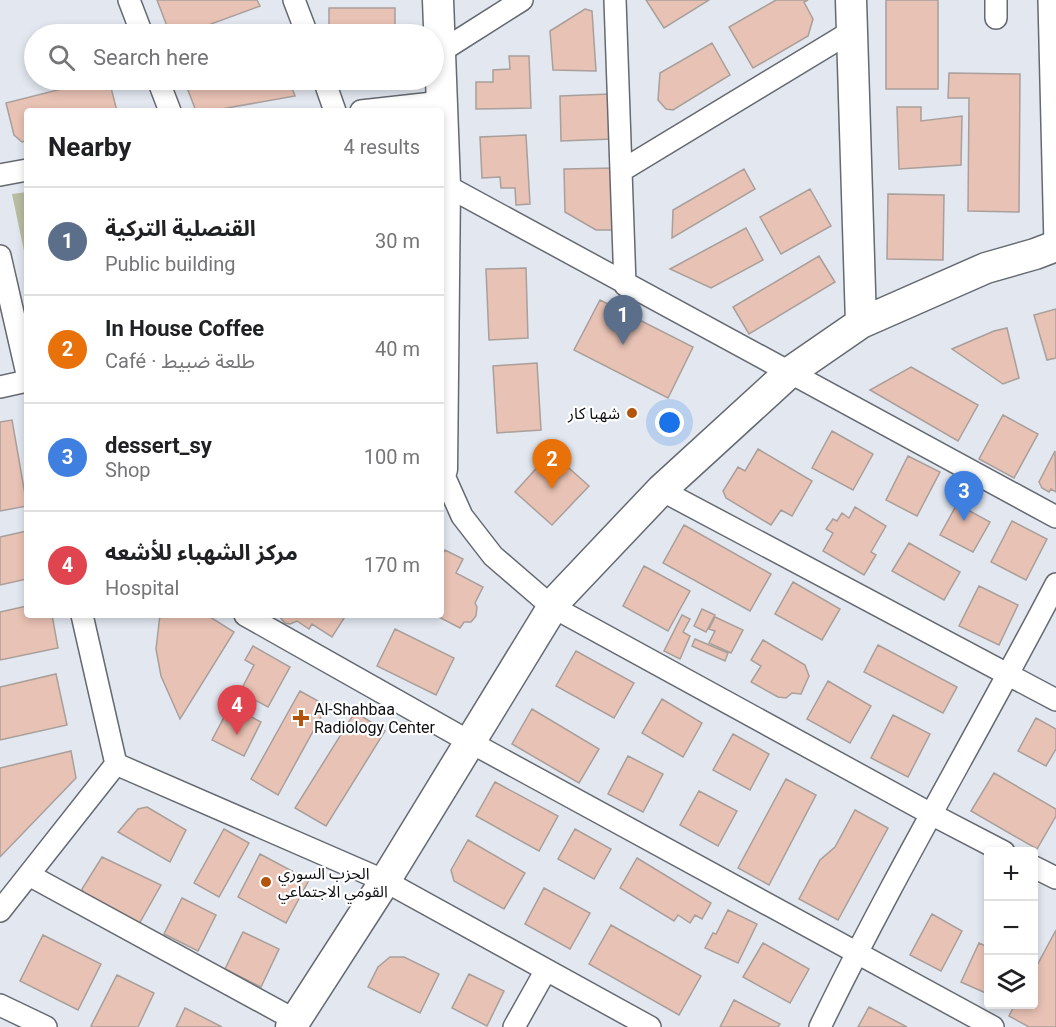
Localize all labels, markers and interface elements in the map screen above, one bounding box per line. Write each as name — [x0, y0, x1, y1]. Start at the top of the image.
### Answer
search box — [24, 24, 444, 90]
icon: search — [45, 41, 78, 74]
text: Search here — [93, 45, 209, 70]
text: Nearby — [48, 132, 131, 162]
text: 4 results — [344, 135, 420, 159]
text: القنصلية التركية — [105, 216, 256, 241]
text: 1 — [62, 229, 73, 253]
text: 30 m — [375, 229, 420, 253]
text: Public building — [105, 252, 235, 276]
pin: 1 — [604, 296, 642, 345]
text: In House Coffee — [105, 316, 264, 341]
text: 2 — [62, 337, 73, 361]
text: 40 m — [375, 337, 420, 361]
text: Café · طلعة ضبيط — [105, 349, 255, 373]
place label: شهبا كار — [567, 404, 620, 423]
marker: شهبا كار — [625, 406, 639, 420]
your location — [655, 408, 684, 437]
text: dessert_sy — [105, 433, 212, 458]
pin: 2 — [532, 440, 572, 489]
text: 3 — [62, 445, 73, 469]
text: 100 m — [364, 445, 420, 469]
text: Shop — [105, 458, 151, 482]
pin: 3 — [944, 472, 984, 521]
text: مركز الشهباء للأشعه — [105, 540, 298, 565]
text: 4 — [62, 553, 73, 577]
text: 170 m — [364, 553, 420, 577]
text: Hospital — [105, 576, 179, 600]
pin: 4 — [218, 686, 256, 735]
place label: Al-Shahbaa Radiology Center — [314, 700, 436, 737]
marker: Al-Shahbaa Radiology Center — [292, 709, 310, 727]
map controls — [984, 847, 1038, 1009]
button: + — [984, 847, 1038, 901]
place label: الحزب السوري القومي الاجتماعي — [278, 864, 388, 904]
marker: الحزب السوري القومي الاجتماعي — [259, 875, 273, 889]
button: − — [984, 901, 1038, 955]
button: layers — [984, 955, 1038, 1009]

